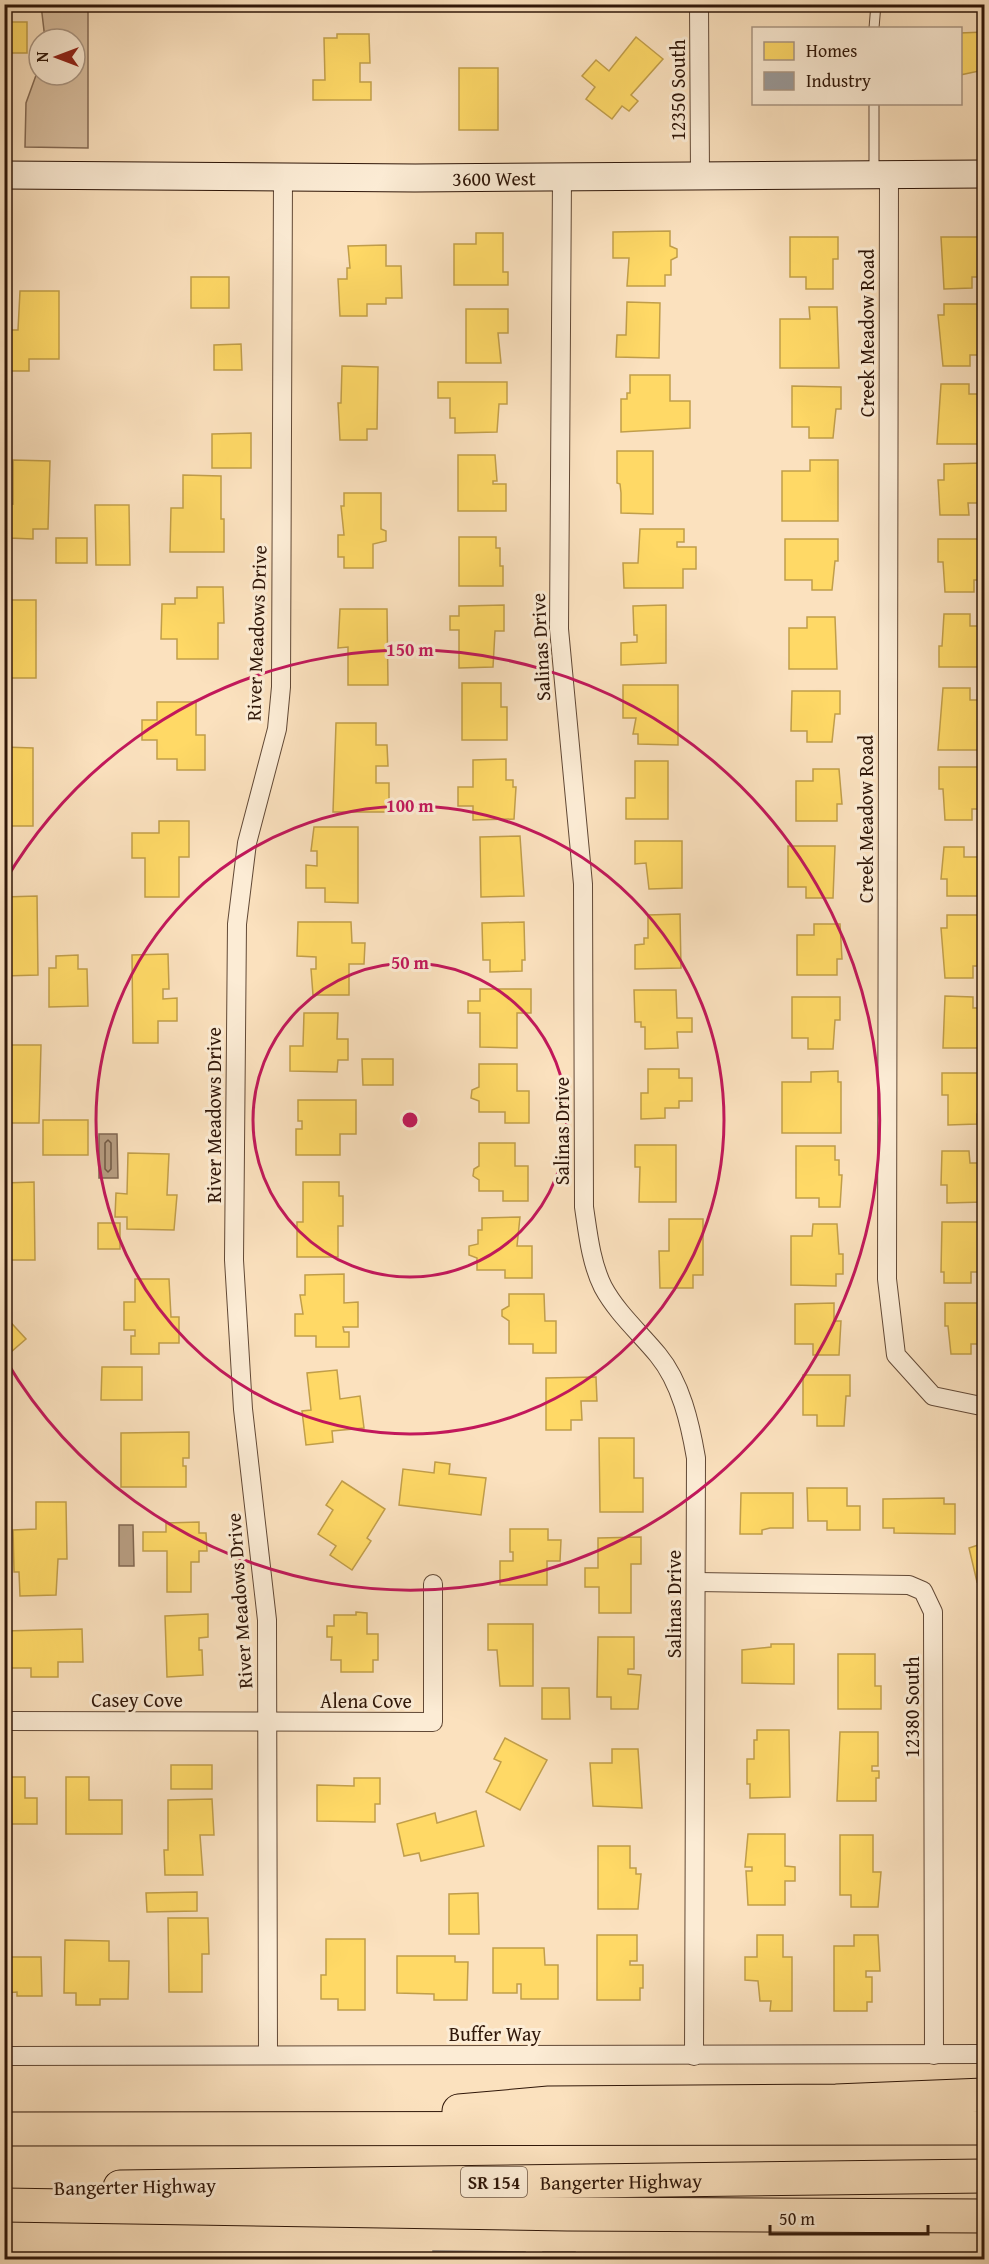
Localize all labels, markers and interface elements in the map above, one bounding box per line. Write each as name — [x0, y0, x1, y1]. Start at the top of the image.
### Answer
north arrow — [27, 27, 87, 87]
legend — [752, 27, 962, 105]
text: Homes — [806, 37, 857, 64]
street label: 12350 South — [663, 39, 692, 141]
text: N — [30, 51, 54, 62]
text: Industry — [806, 67, 871, 94]
street label: 3600 West — [452, 163, 536, 192]
street label: Creek Meadow Road — [852, 248, 881, 417]
street label: River Meadows Drive — [238, 545, 274, 721]
street label: Salinas Drive — [523, 592, 557, 702]
text: 150 m — [386, 636, 434, 663]
street label: Creek Meadow Road — [851, 734, 880, 903]
text: 100 m — [386, 792, 434, 819]
text: 50 m — [391, 949, 430, 976]
street label: River Meadows Drive — [199, 1027, 228, 1203]
street label: Salinas Drive — [547, 1077, 576, 1185]
centre of rings — [400, 1110, 420, 1130]
street label: River Meadows Drive — [218, 1512, 260, 1690]
street label: Salinas Drive — [659, 1550, 688, 1658]
street label: 12380 South — [897, 1656, 926, 1758]
street label: Casey Cove — [91, 1685, 183, 1714]
street label: Alena Cove — [320, 1686, 412, 1715]
street label: Buffer Way — [449, 2019, 541, 2048]
street label: Bangerter Highway — [540, 2165, 702, 2196]
road number: SR 154 — [461, 2167, 527, 2197]
street label: Bangerter Highway — [54, 2170, 216, 2202]
scale bar — [770, 2198, 928, 2236]
text: 50 m — [779, 2205, 815, 2232]

